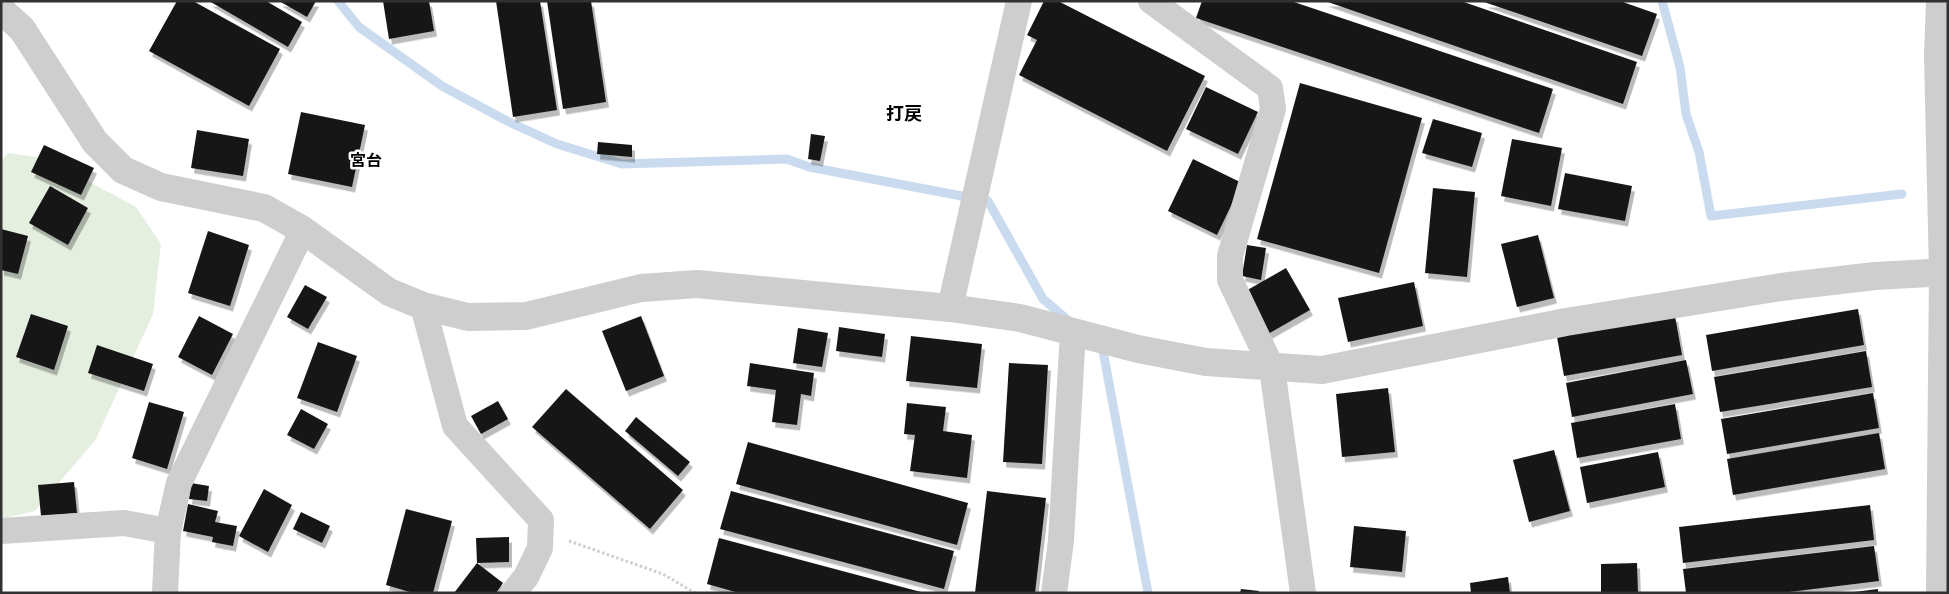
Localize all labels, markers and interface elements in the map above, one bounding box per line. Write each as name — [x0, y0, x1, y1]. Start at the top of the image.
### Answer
district label: 打戻 — [886, 100, 922, 127]
district label: 宮台 — [350, 148, 382, 172]

